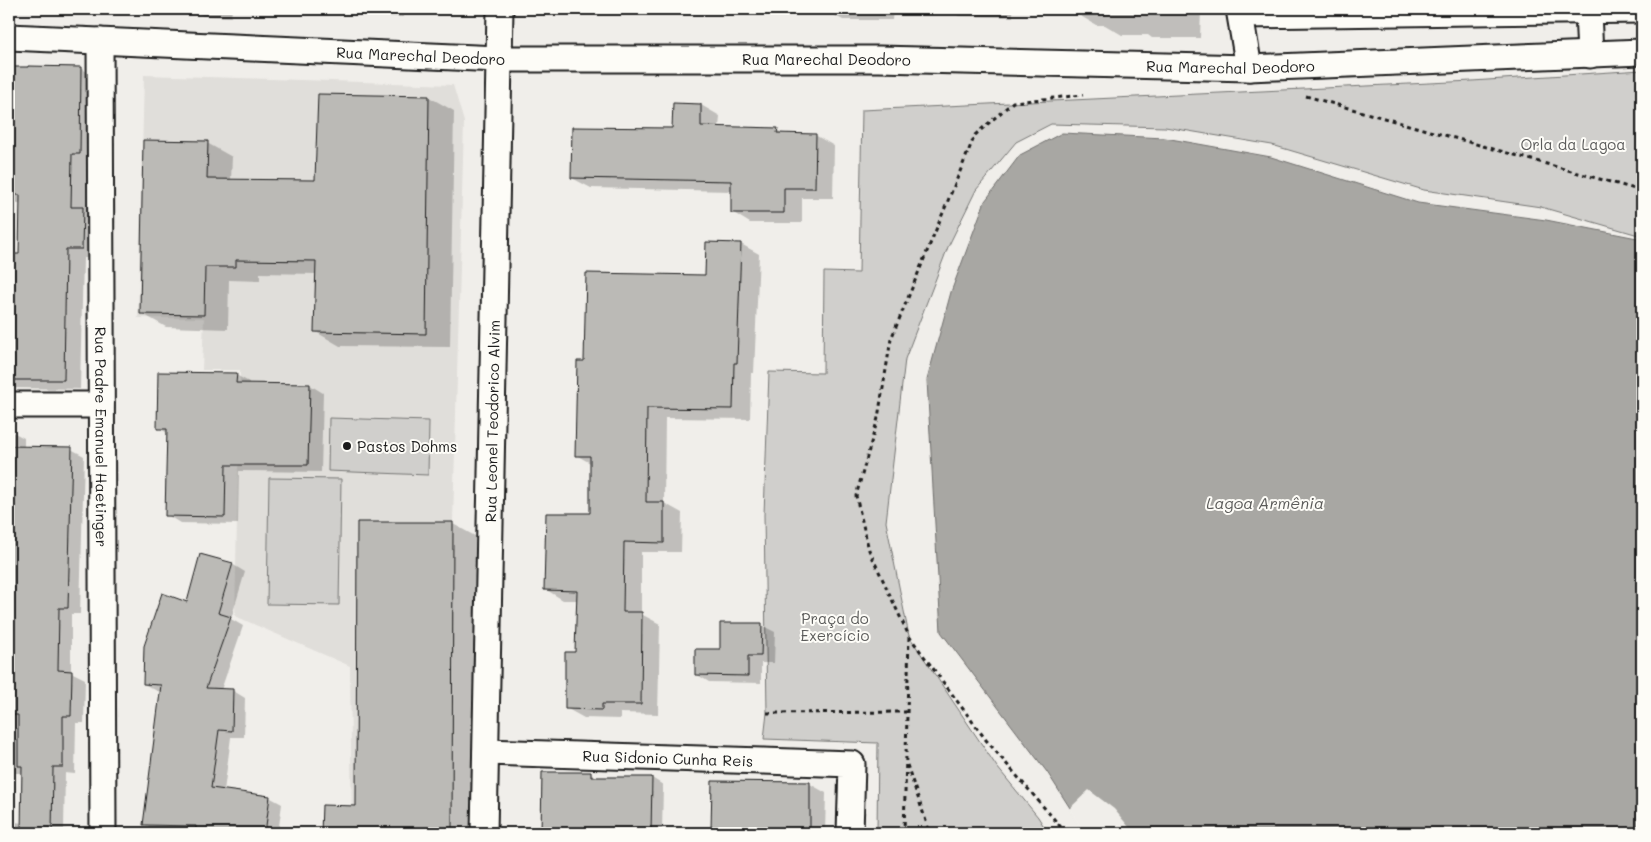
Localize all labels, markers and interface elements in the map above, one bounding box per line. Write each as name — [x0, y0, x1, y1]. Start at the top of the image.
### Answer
street label: Rua Marechal Deodoro — [336, 42, 505, 69]
street label: Rua Marechal Deodoro — [742, 49, 911, 70]
street label: Rua Marechal Deodoro — [1146, 55, 1315, 78]
park label: Orla da Lagoa — [1520, 134, 1626, 154]
street label: Rua Leonel Teodorico Alvim — [480, 320, 504, 523]
street label: Rua Padre Emanuel Haetinger — [91, 327, 112, 547]
place label: Pastos Dohms — [357, 436, 457, 456]
marker: Pastos Dohms — [341, 440, 353, 452]
water label: Lagoa Armênia — [1206, 492, 1324, 513]
park label: Praça do Exercício — [801, 608, 870, 645]
street label: Rua Sidonio Cunha Reis — [582, 745, 754, 771]

